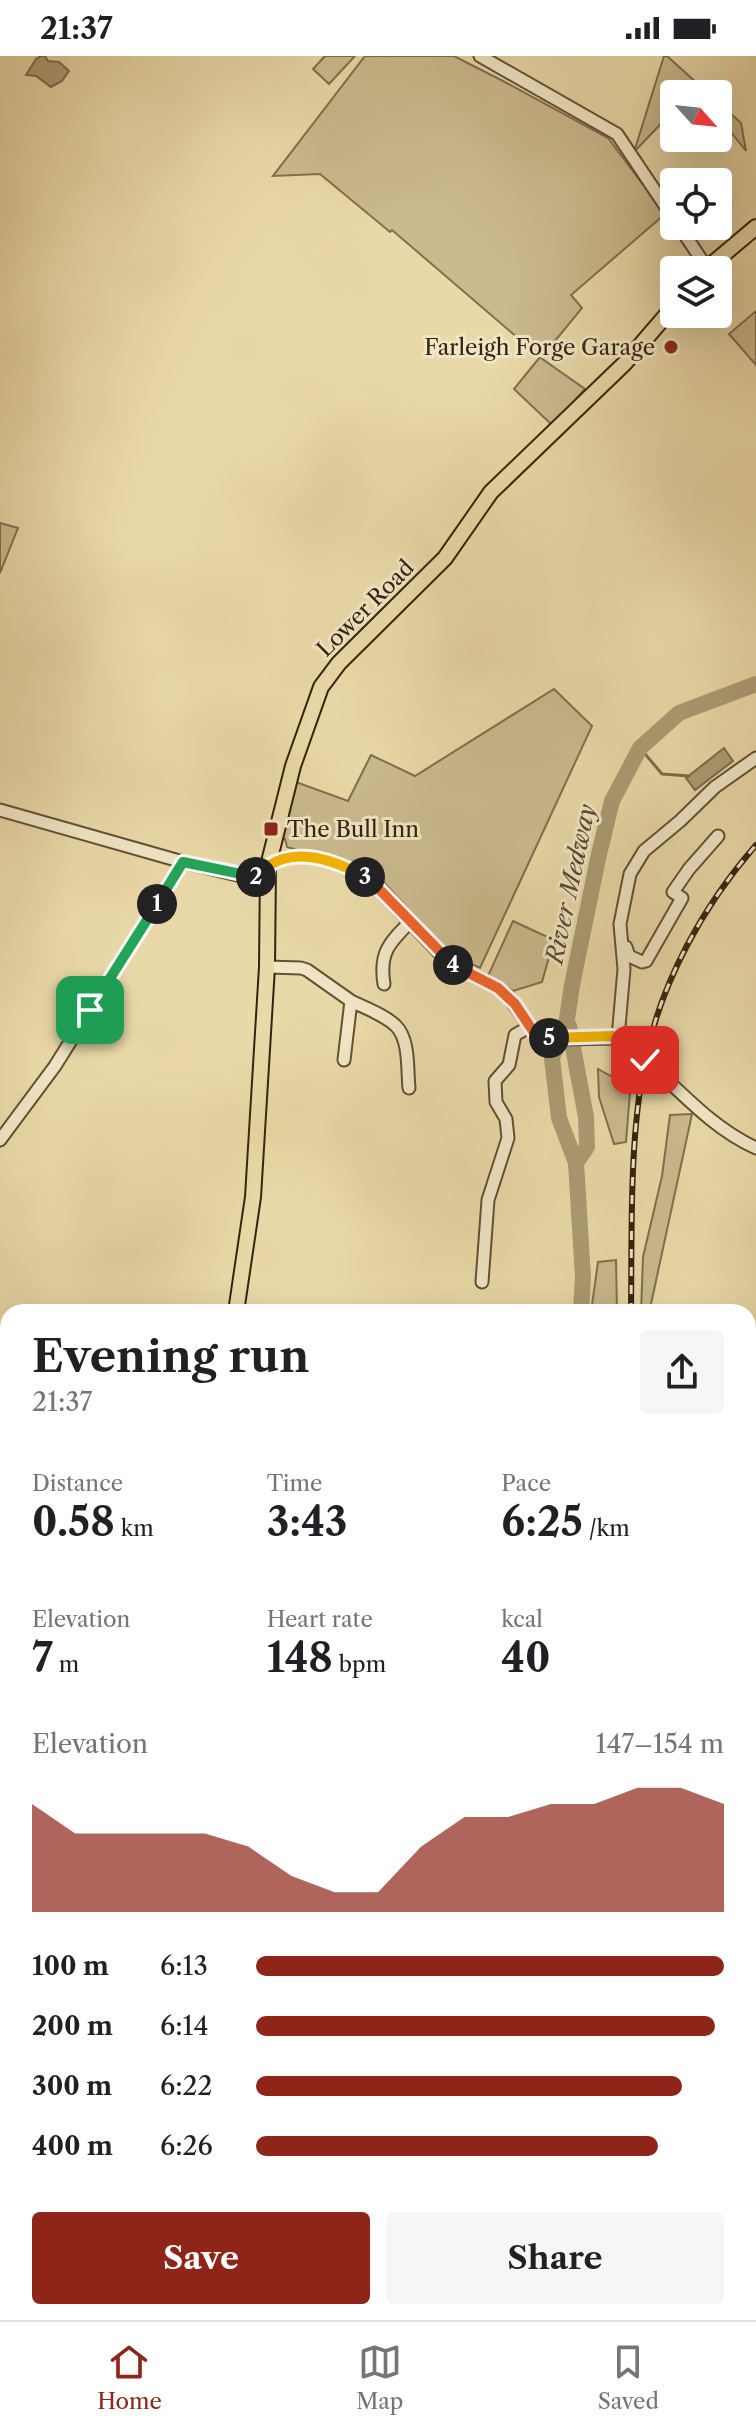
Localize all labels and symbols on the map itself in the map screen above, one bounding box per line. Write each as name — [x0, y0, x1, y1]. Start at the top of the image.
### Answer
north arrow — [660, 80, 732, 152]
place label: Farleigh Forge Garage — [424, 334, 655, 361]
marker: Farleigh Forge Garage — [662, 338, 680, 356]
street label: Lower Road — [311, 554, 420, 663]
water label: River Medway — [539, 801, 602, 968]
place label: The Bull Inn — [287, 816, 419, 843]
marker: The Bull Inn — [262, 820, 280, 838]
pin: 2 — [236, 857, 276, 897]
pin: 3 — [345, 857, 385, 897]
pin: 1 — [137, 884, 177, 924]
pin: 4 — [433, 945, 473, 985]
pin — [56, 976, 124, 1044]
pin: 5 — [529, 1018, 569, 1058]
pin — [611, 1026, 679, 1094]

